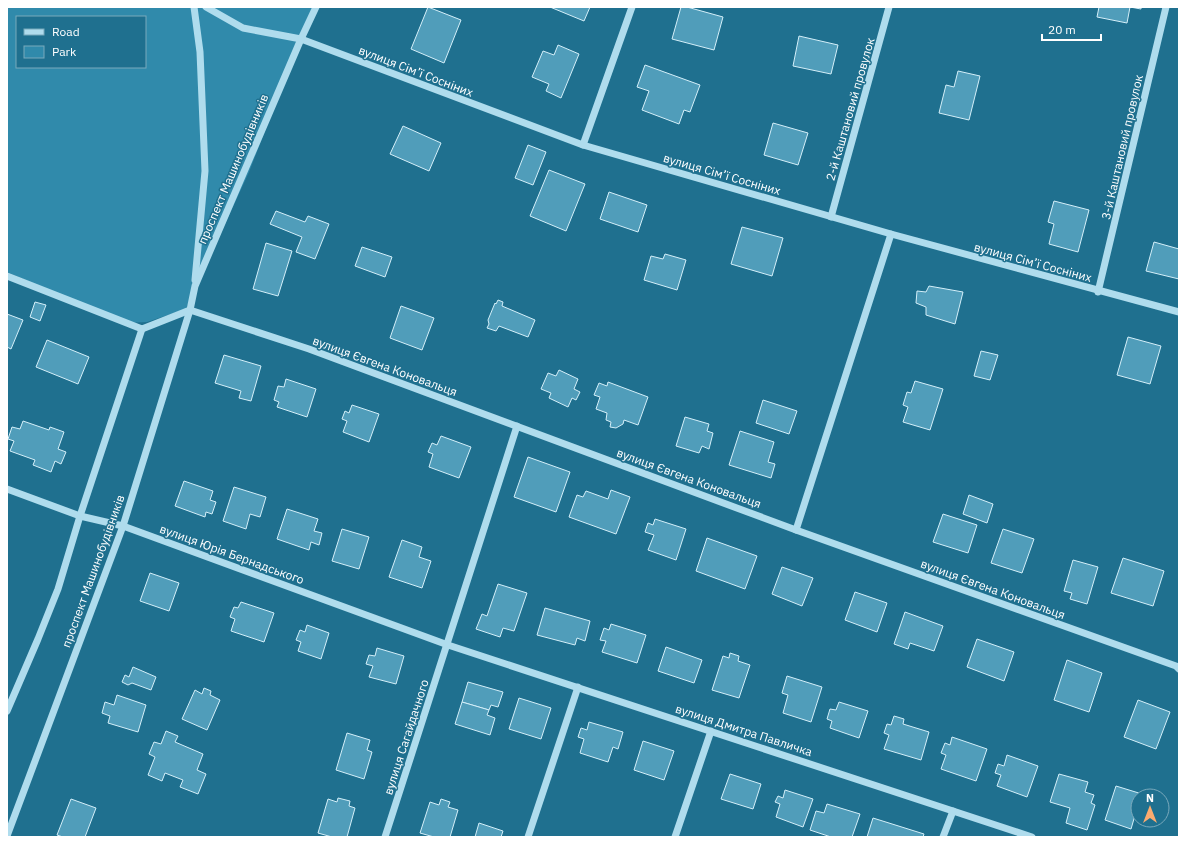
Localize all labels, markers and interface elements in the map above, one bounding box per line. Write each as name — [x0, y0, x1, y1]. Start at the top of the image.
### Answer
legend — [16, 16, 146, 68]
scale bar — [1042, 16, 1101, 42]
text: 20 m — [1048, 22, 1076, 37]
text: Road — [52, 24, 80, 39]
street label: 2-й Каштановий провулок — [822, 35, 878, 182]
street label: вулиця Сім’ї Сосніних — [357, 42, 475, 100]
text: Park — [52, 44, 77, 59]
street label: 3-й Каштановий провулок — [1098, 73, 1146, 221]
street label: проспект Машинобудівників — [195, 92, 271, 246]
street label: вулиця Сім’ї Сосніних — [662, 150, 782, 198]
street label: вулиця Сім’ї Сосніних — [972, 239, 1094, 285]
street label: вулиця Євгена Коновальця — [311, 333, 459, 399]
street label: вулиця Євгена Коновальця — [615, 445, 763, 511]
street label: проспект Машинобудівників — [58, 493, 128, 649]
street label: вулиця Юрія Бернадського — [158, 521, 307, 587]
street label: вулиця Євгена Коновальця — [919, 556, 1067, 622]
street label: вулиця Сагайдачного — [380, 677, 432, 797]
street label: вулиця Дмитра Павличка — [674, 701, 815, 759]
north arrow — [1130, 788, 1170, 828]
text: N — [1146, 791, 1154, 805]

